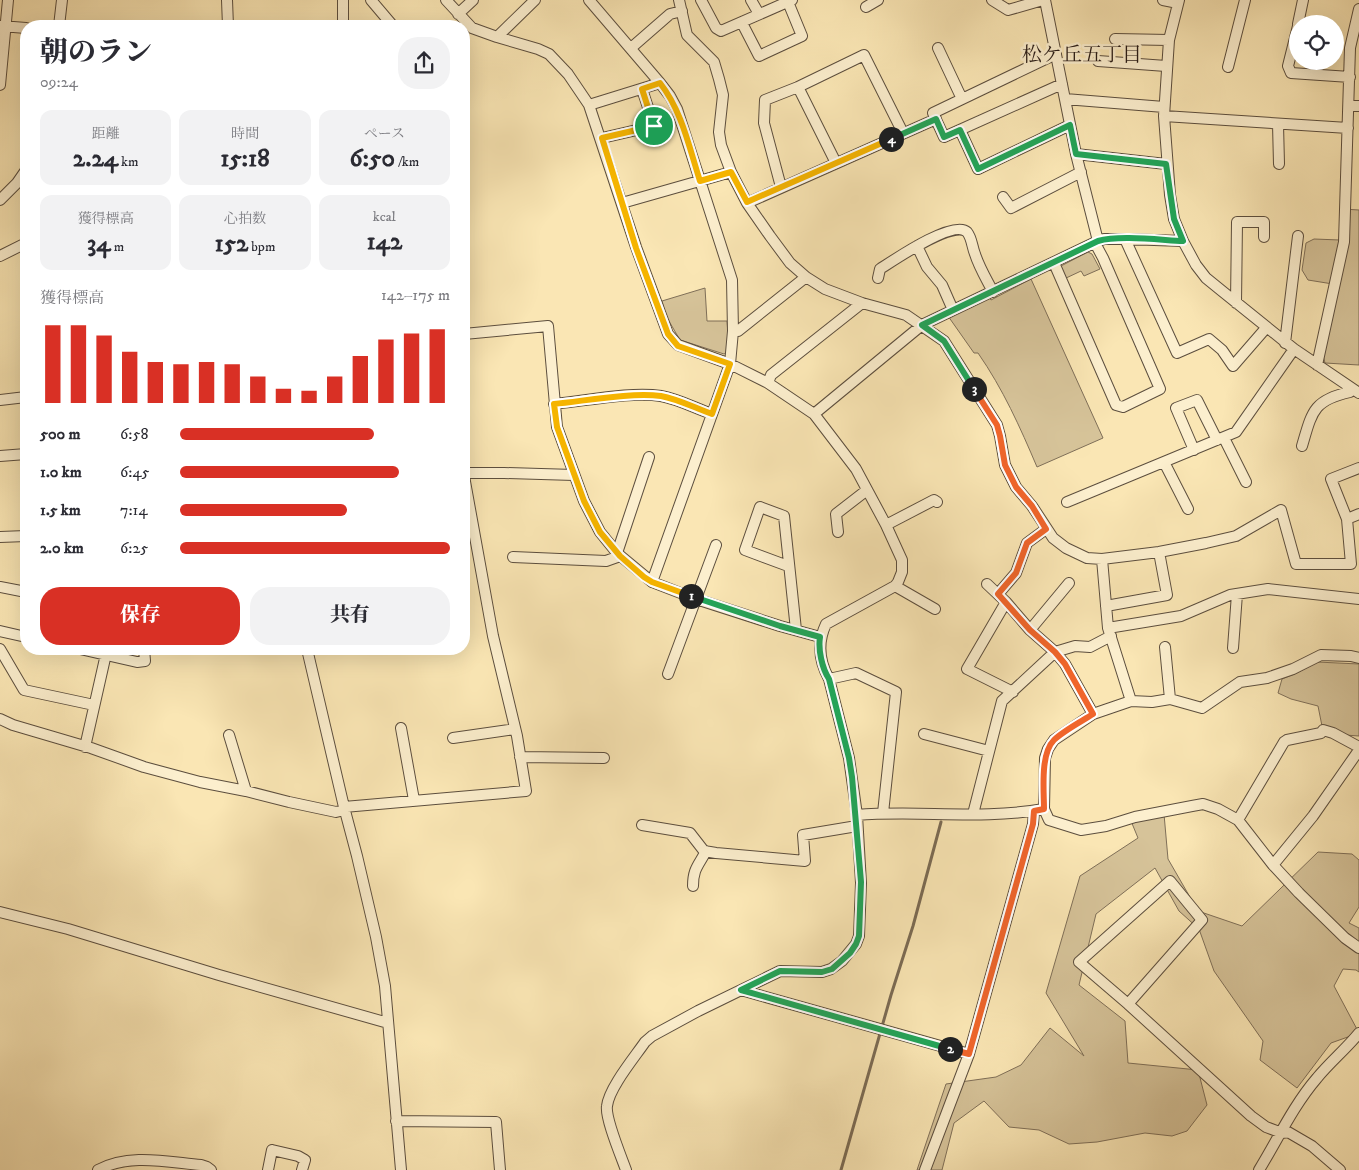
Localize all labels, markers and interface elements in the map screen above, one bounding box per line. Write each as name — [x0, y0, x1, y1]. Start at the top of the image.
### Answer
map controls — [1289, 15, 1344, 70]
button: locate — [1289, 15, 1344, 70]
text: 朝のラン — [40, 35, 152, 70]
button: share — [398, 37, 450, 89]
district label: 松ケ丘五丁目 — [1022, 43, 1142, 68]
text: 09:24 — [40, 72, 78, 92]
pin — [633, 105, 675, 147]
icon: arrive — [640, 112, 668, 140]
text: 距離 — [92, 125, 120, 143]
text: 時間 — [231, 125, 259, 143]
text: ペース — [364, 125, 405, 143]
pin: 4 — [878, 126, 904, 152]
text: 4 — [887, 130, 896, 148]
text: 2.24 — [73, 143, 118, 174]
text: 15:18 — [220, 143, 270, 174]
text: 6:50 — [349, 143, 395, 174]
text: km — [118, 153, 139, 171]
text: /km — [395, 153, 419, 171]
text: kcal — [373, 208, 396, 226]
text: 獲得標高 — [78, 210, 134, 228]
text: 心拍数 — [224, 210, 266, 228]
text: 142 — [366, 226, 402, 257]
text: 34 — [87, 228, 111, 259]
text: 152 — [215, 228, 248, 259]
text: m — [111, 238, 124, 256]
text: bpm — [248, 238, 275, 256]
text: 142–175 m — [381, 285, 450, 305]
text: 獲得標高 — [40, 288, 104, 308]
pin: 3 — [962, 376, 986, 402]
text: 3 — [972, 380, 977, 398]
text: 500 m — [40, 424, 81, 444]
text: 6:58 — [120, 424, 148, 444]
text: 1.0 km — [40, 462, 82, 482]
text: 6:45 — [120, 462, 150, 482]
text: 1.5 km — [40, 500, 81, 520]
text: 7:14 — [120, 500, 148, 520]
text: 2.0 km — [40, 538, 84, 558]
text: 6:25 — [120, 538, 148, 558]
pin: 1 — [678, 584, 704, 608]
button: 保存 — [40, 587, 240, 645]
button: 共有 — [250, 587, 450, 645]
text: 1 — [689, 587, 694, 605]
pin: 2 — [938, 1036, 962, 1062]
text: 2 — [947, 1040, 954, 1058]

